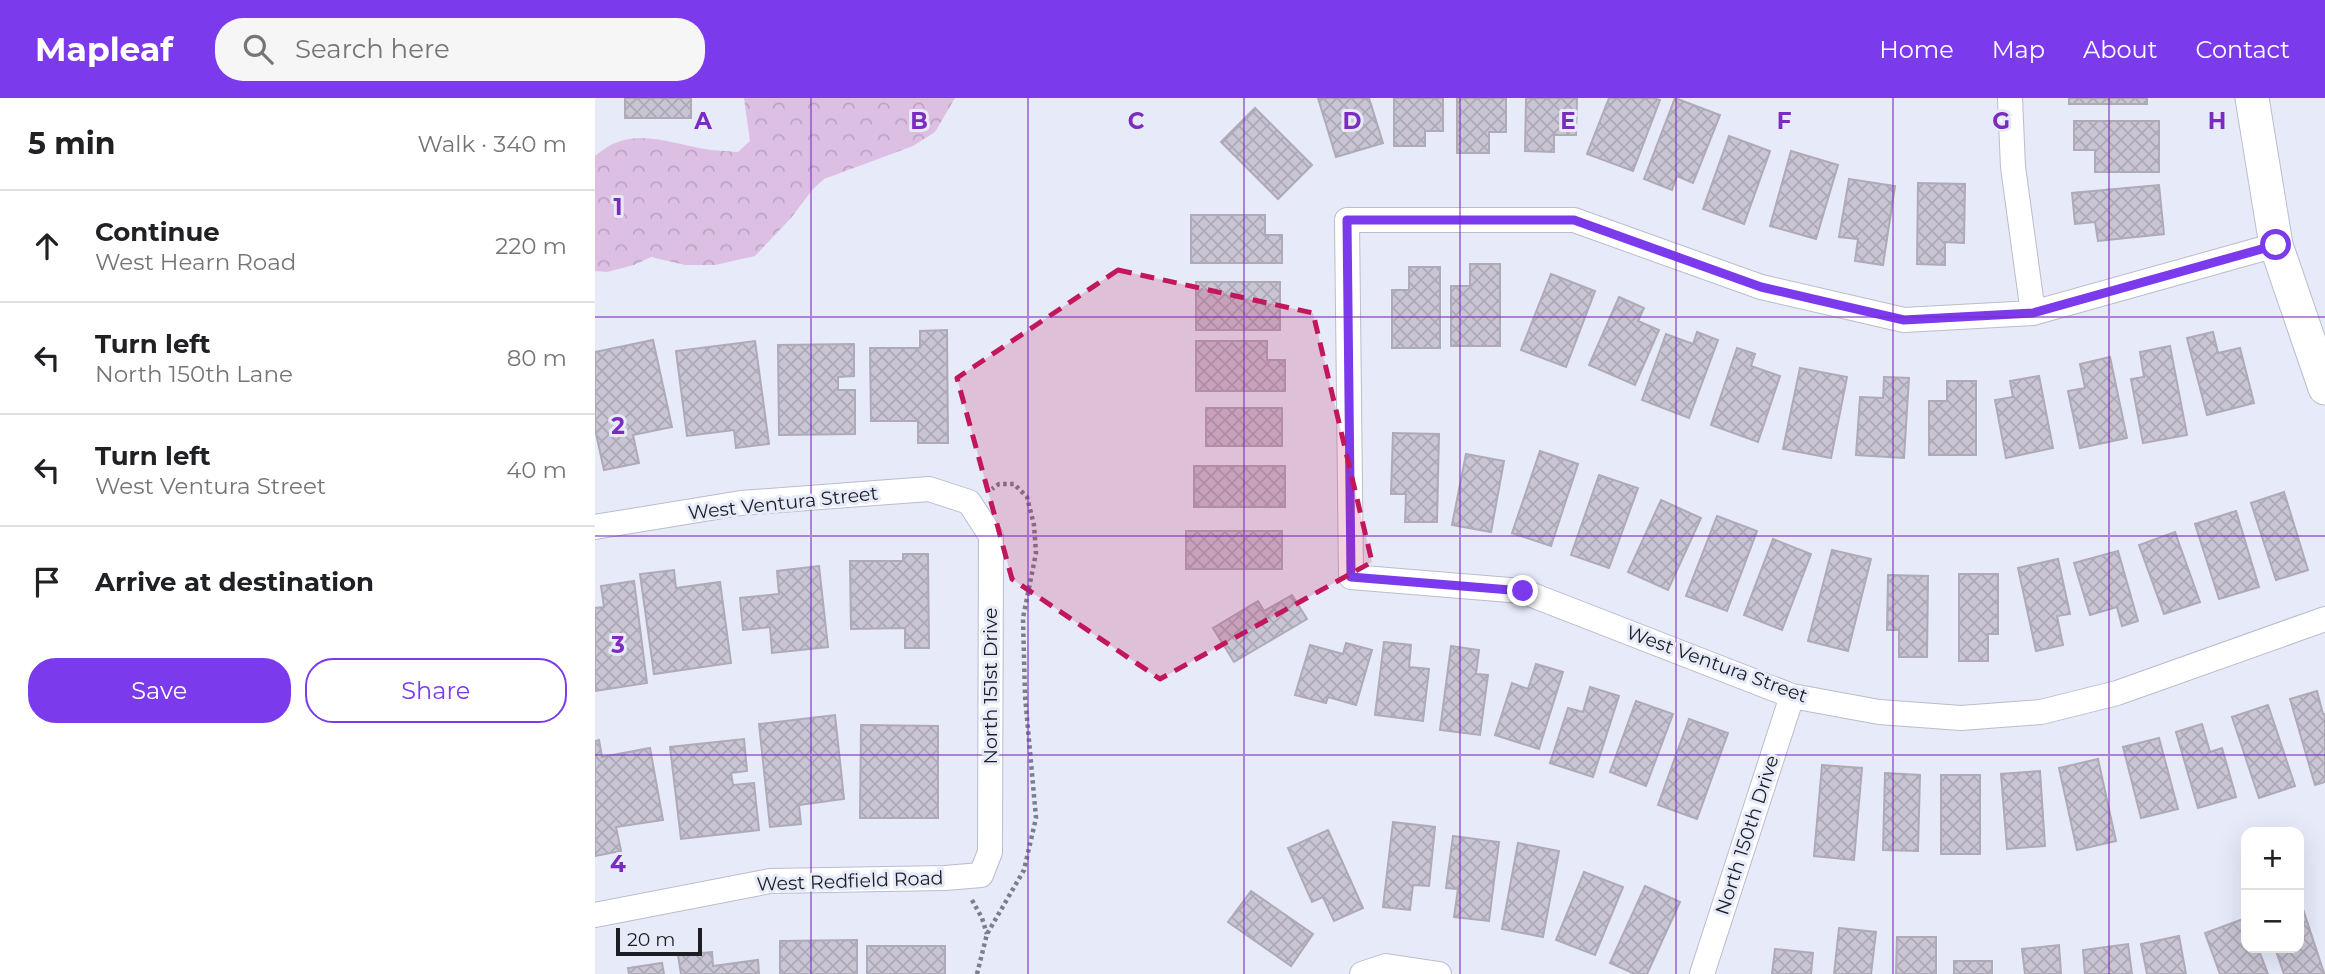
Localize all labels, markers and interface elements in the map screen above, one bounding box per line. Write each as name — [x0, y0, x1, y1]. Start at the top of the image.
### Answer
search box — [215, 18, 705, 81]
text: Mapleaf — [35, 29, 173, 69]
icon: search — [239, 30, 277, 68]
text: Search here — [295, 33, 450, 65]
text: Home — [1879, 35, 1954, 64]
text: Map — [1992, 35, 2045, 64]
text: About — [2083, 35, 2157, 64]
text: Contact — [2195, 35, 2290, 64]
text: A — [693, 107, 712, 135]
text: B — [910, 107, 928, 135]
text: C — [1128, 107, 1145, 135]
text: D — [1343, 107, 1362, 135]
text: E — [1560, 107, 1576, 135]
text: F — [1777, 107, 1792, 135]
text: G — [1992, 107, 2010, 135]
text: H — [2208, 107, 2226, 135]
text: 5 min — [28, 125, 116, 162]
text: Walk · 340 m — [418, 130, 567, 158]
text: 1 — [613, 193, 623, 221]
text: Continue — [95, 216, 220, 248]
icon: ahead — [28, 227, 66, 265]
route start — [2260, 229, 2291, 260]
text: 220 m — [495, 232, 567, 260]
text: West Hearn Road — [95, 248, 296, 276]
text: Turn left — [95, 328, 211, 360]
icon: left — [28, 339, 66, 377]
text: 80 m — [507, 344, 567, 372]
text: North 150th Lane — [95, 360, 293, 388]
text: 2 — [611, 412, 625, 440]
text: Turn left — [95, 440, 211, 472]
icon: left — [28, 451, 66, 489]
text: 40 m — [506, 456, 567, 484]
text: West Ventura Street — [95, 472, 326, 500]
street label: West Ventura Street — [687, 482, 879, 524]
icon: arrive — [28, 563, 66, 601]
text: Arrive at destination — [95, 566, 374, 598]
route end — [1507, 575, 1538, 606]
street label: North 151st Drive — [979, 607, 1002, 765]
street label: West Ventura Street — [1623, 621, 1811, 708]
text: 3 — [610, 631, 625, 659]
button: Save — [28, 658, 291, 723]
button: Share — [305, 658, 567, 723]
street label: North 150th Drive — [1710, 752, 1784, 918]
map controls — [2241, 827, 2304, 953]
button: + — [2241, 827, 2304, 890]
text: 4 — [610, 850, 626, 878]
street label: West Redfield Road — [756, 866, 944, 896]
button: − — [2241, 890, 2304, 953]
scale bar — [616, 925, 702, 957]
text: 20 m — [627, 928, 675, 951]

